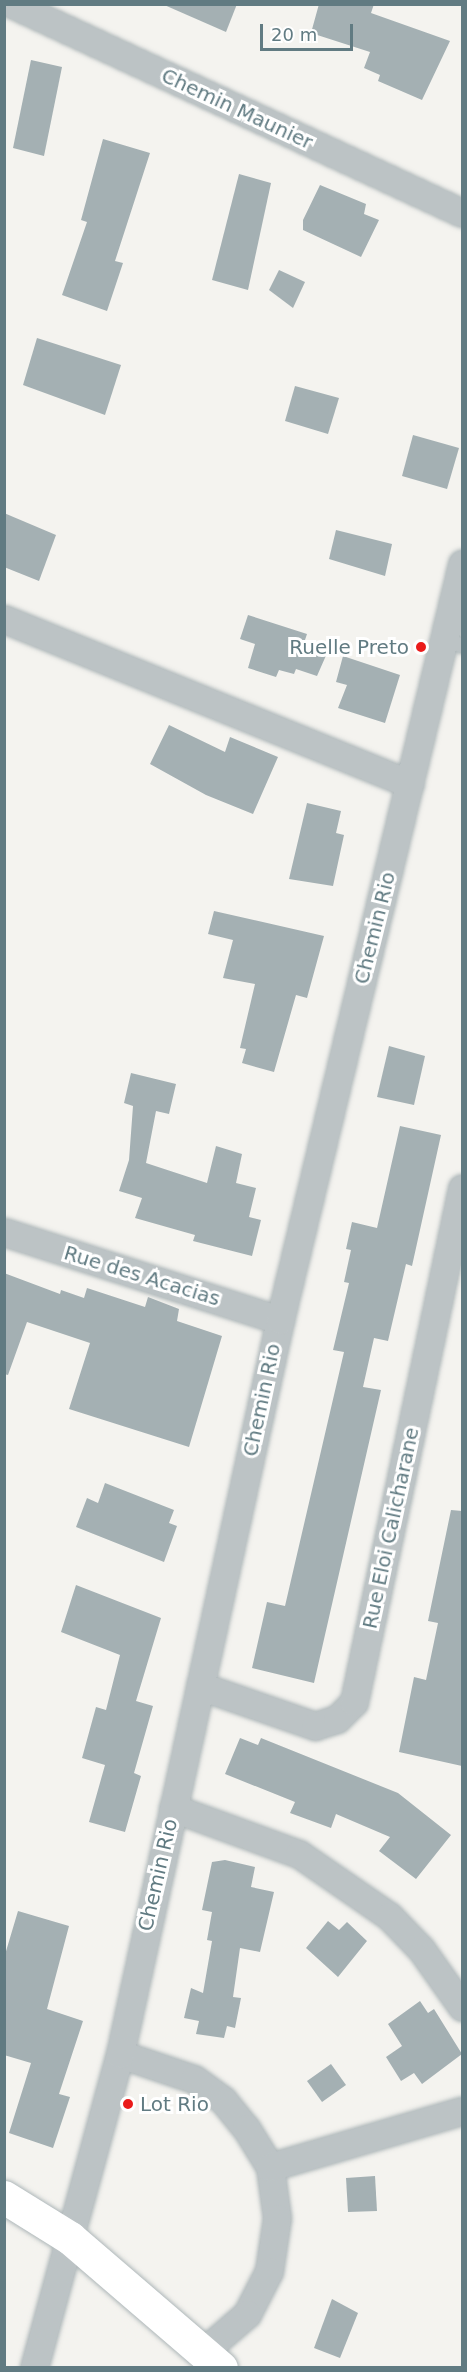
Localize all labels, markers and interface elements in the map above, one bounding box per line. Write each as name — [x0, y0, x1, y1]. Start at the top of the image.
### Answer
scale bar — [263, 12, 356, 50]
text: 20 m — [271, 24, 317, 45]
street label: Chemin Maunier — [158, 63, 316, 155]
place label: Ruelle Preto — [289, 635, 409, 659]
marker: Ruelle Preto — [414, 640, 428, 654]
street label: Chemin Rio — [349, 869, 401, 987]
street label: Rue des Acacias — [61, 1241, 223, 1311]
street label: Chemin Rio — [238, 1341, 286, 1459]
street label: Rue Eloi Calicharane — [358, 1425, 424, 1631]
street label: Chemin Rio — [133, 1816, 183, 1934]
place label: Lot Rio — [140, 2092, 209, 2116]
marker: Lot Rio — [121, 2097, 135, 2111]

